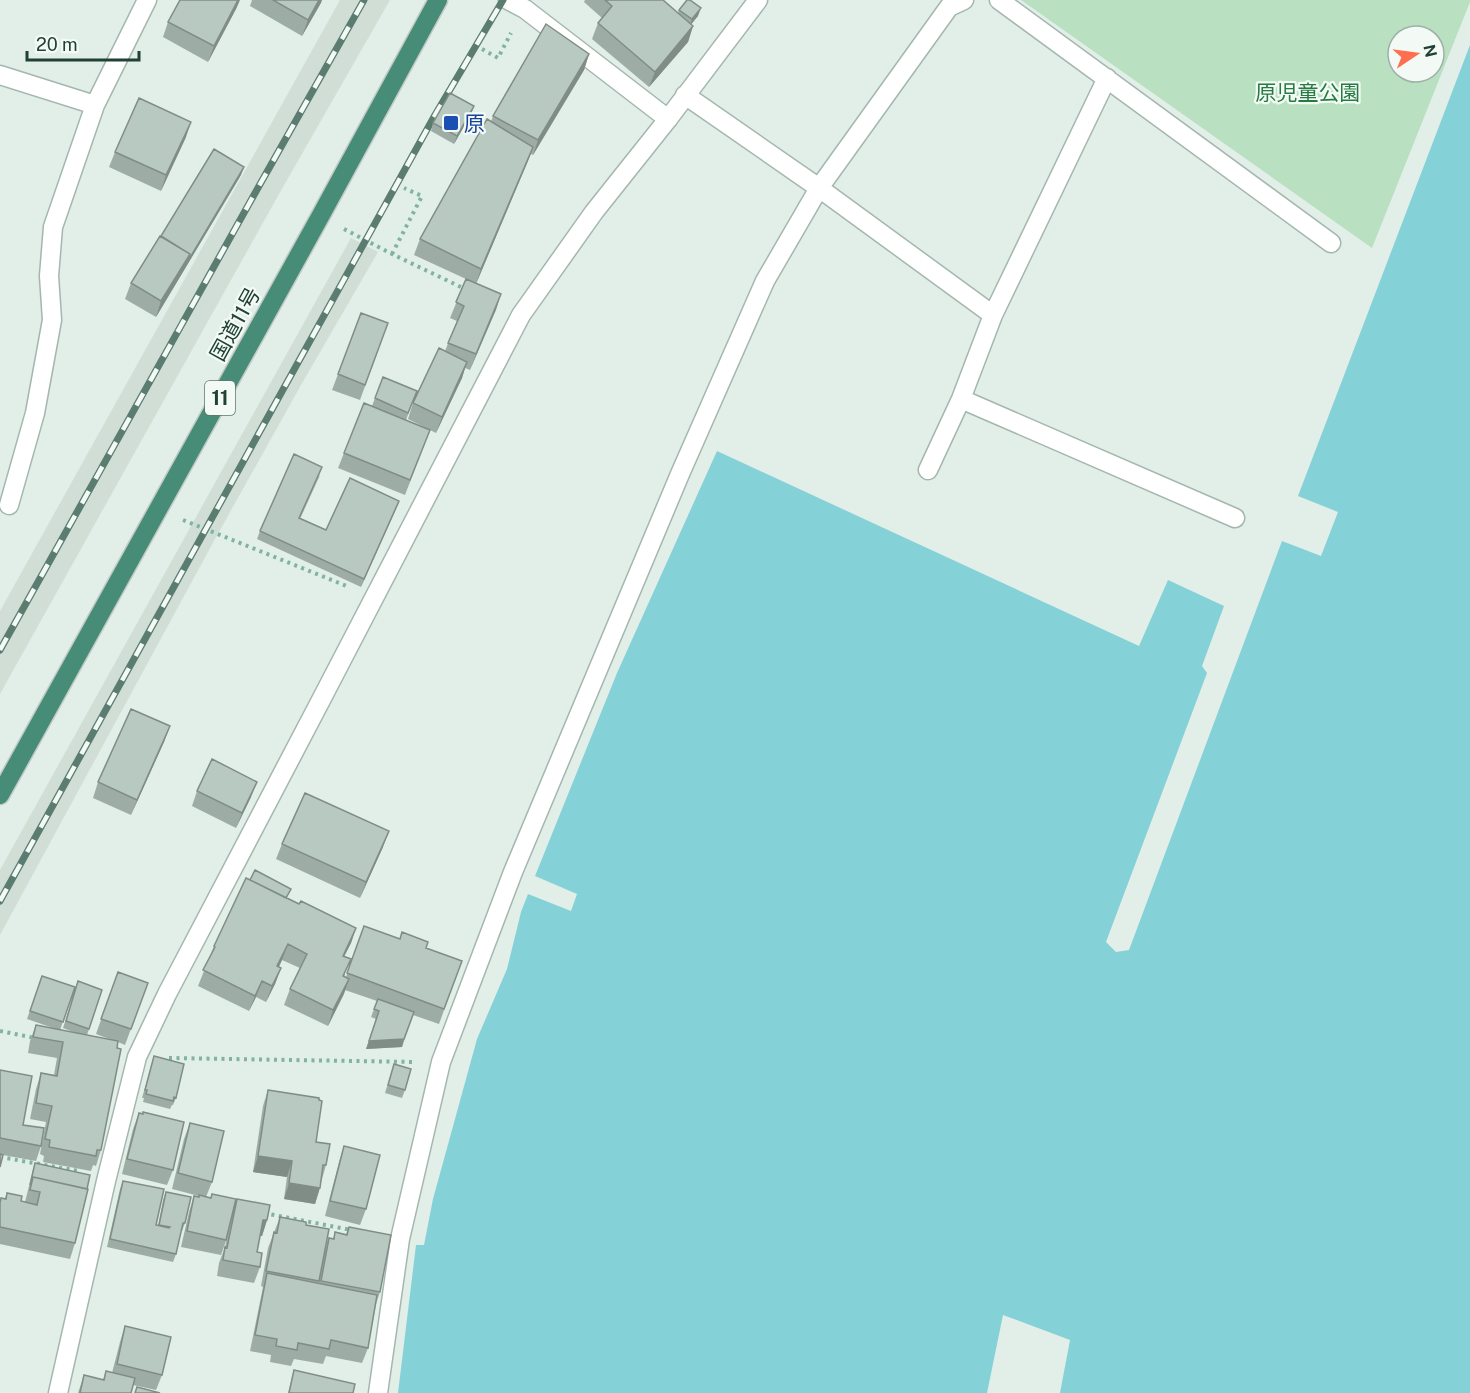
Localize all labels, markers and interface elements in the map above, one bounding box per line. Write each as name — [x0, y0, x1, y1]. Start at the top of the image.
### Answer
scale bar — [27, 24, 140, 62]
north arrow — [1386, 24, 1446, 84]
text: 20 m — [36, 34, 78, 55]
text: N — [1419, 43, 1441, 59]
park label: 原児童公園 — [1256, 80, 1361, 105]
place label: 原 — [464, 111, 485, 136]
marker: 原 — [442, 114, 460, 132]
street label: 国道11号 — [205, 283, 265, 365]
road number: 11 — [205, 381, 235, 415]

